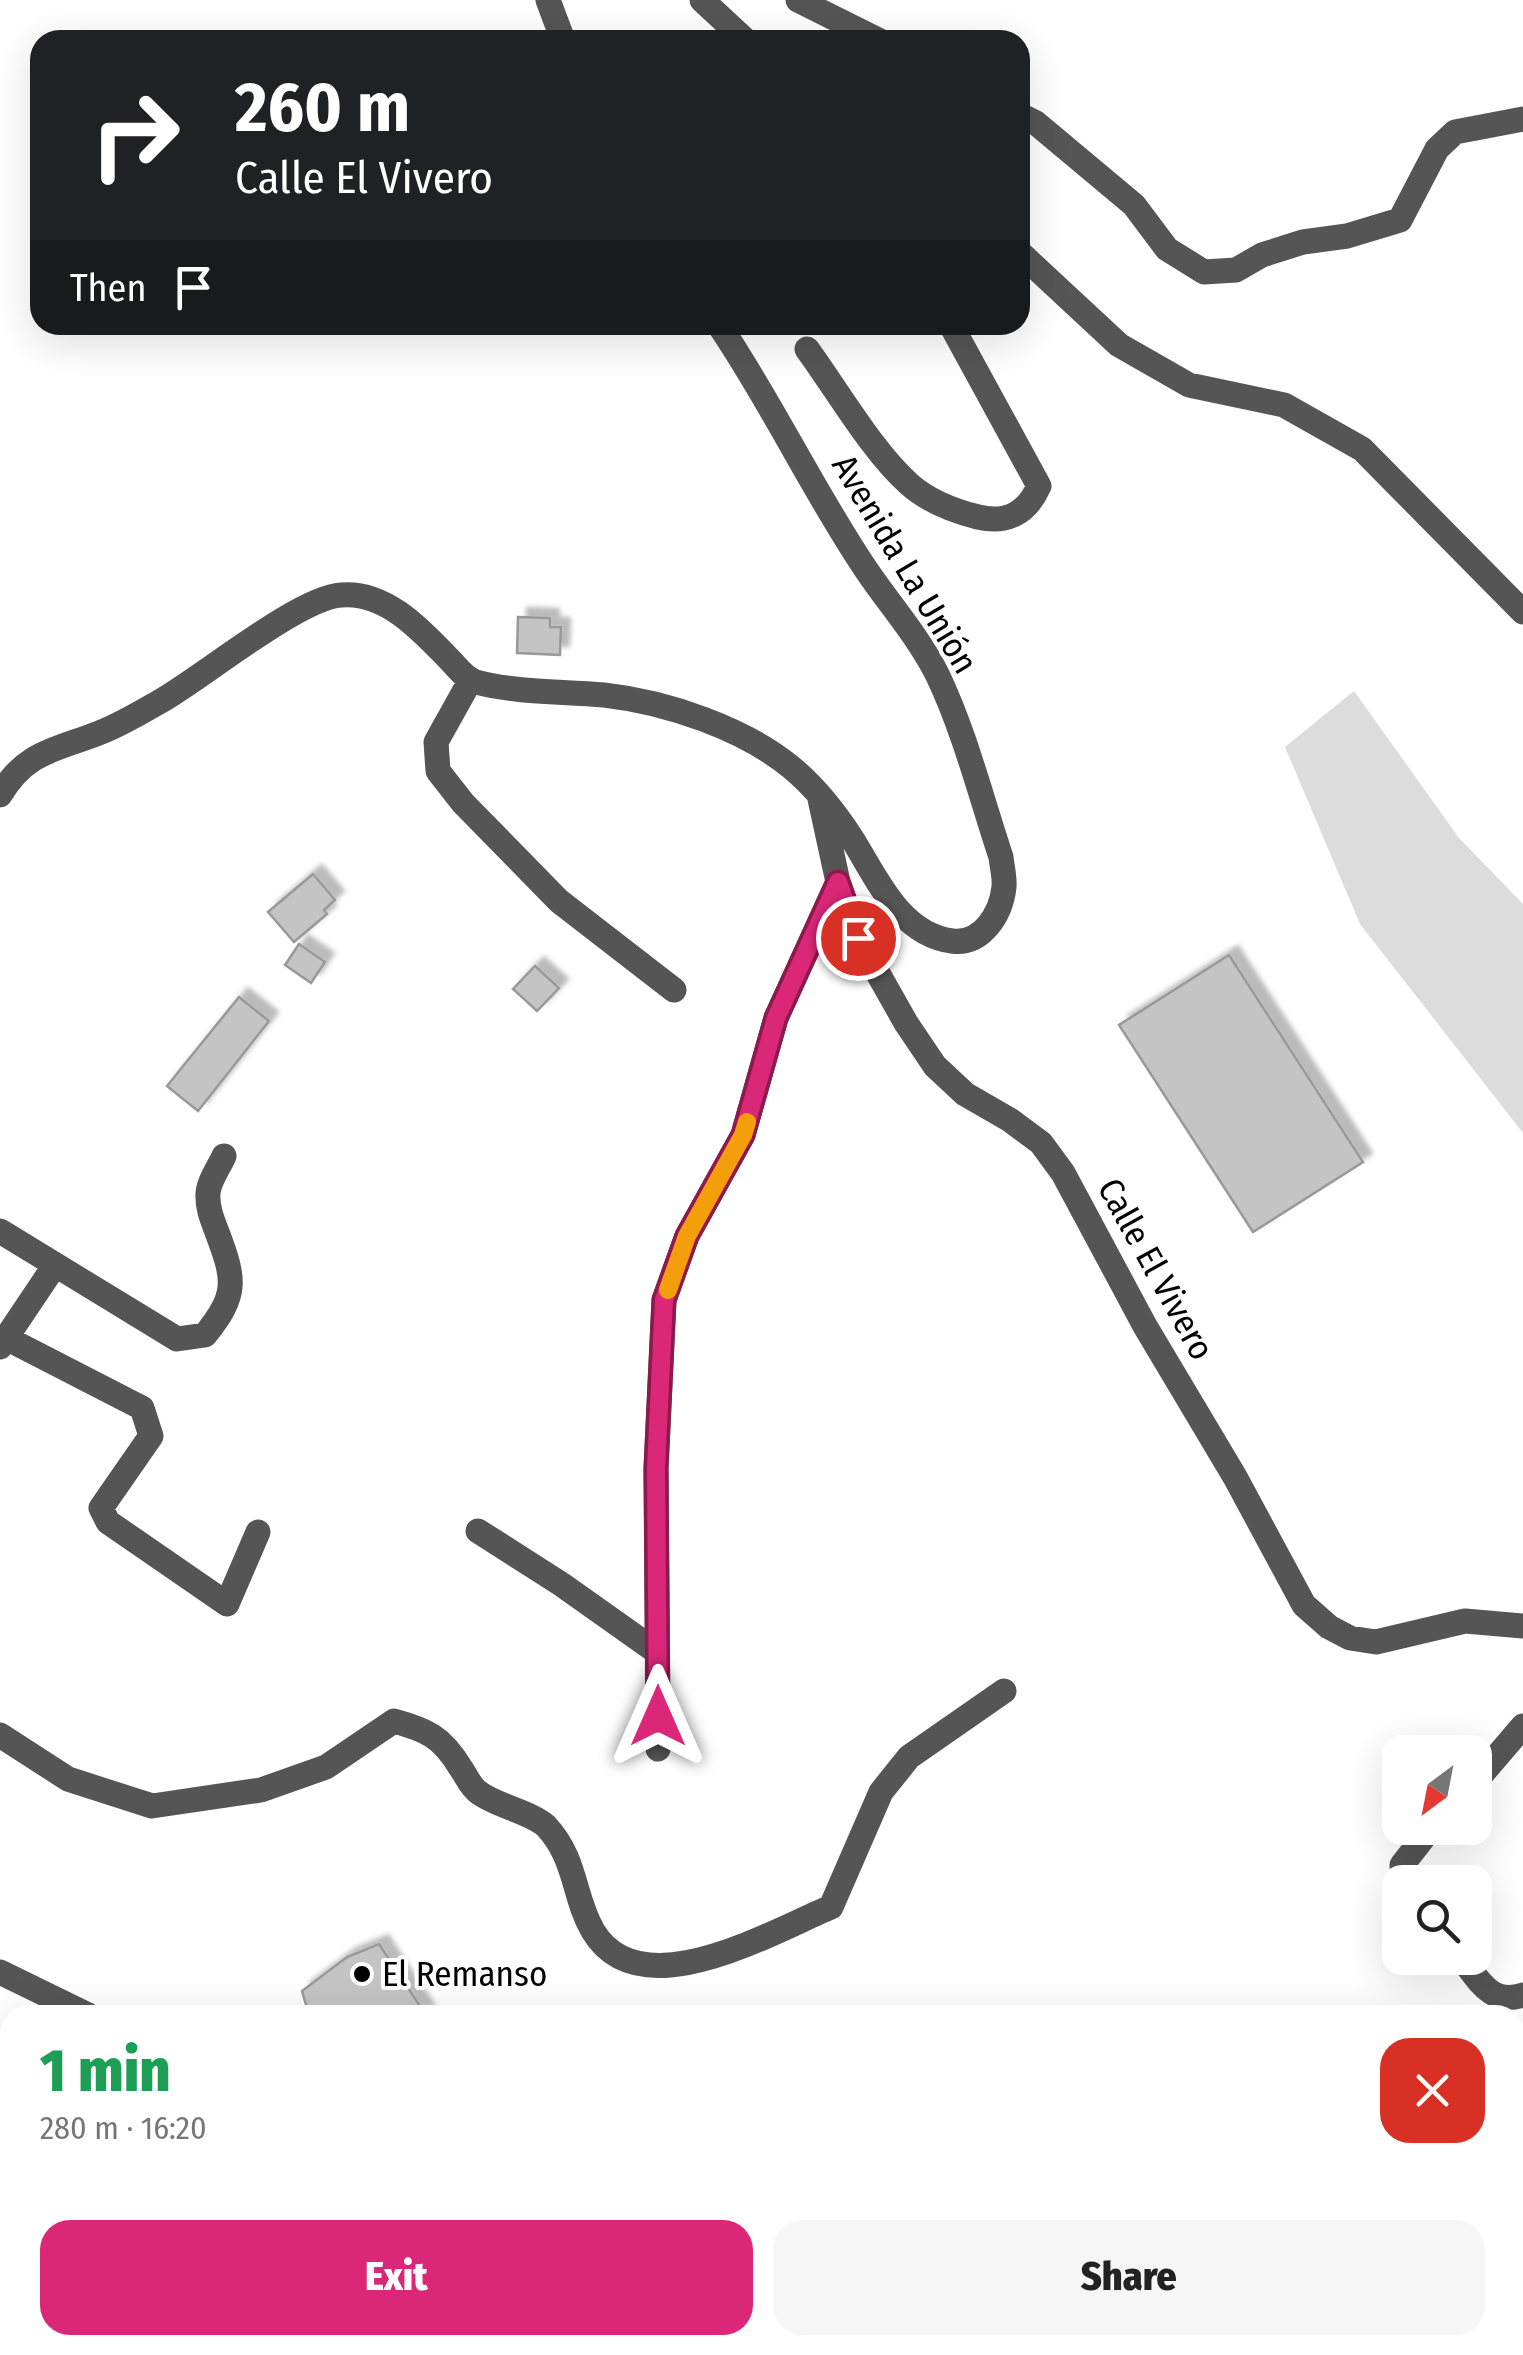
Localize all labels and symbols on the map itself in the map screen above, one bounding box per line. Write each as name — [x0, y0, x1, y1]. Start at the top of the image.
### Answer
street label: Avenida La Unión — [823, 447, 987, 681]
pin — [816, 896, 901, 981]
street label: Calle El Vivero — [1089, 1171, 1223, 1367]
position arrow — [606, 1664, 710, 1768]
north arrow — [1382, 1735, 1492, 1845]
place label: El Remanso — [382, 1953, 547, 1995]
marker: El Remanso — [351, 1963, 373, 1985]

